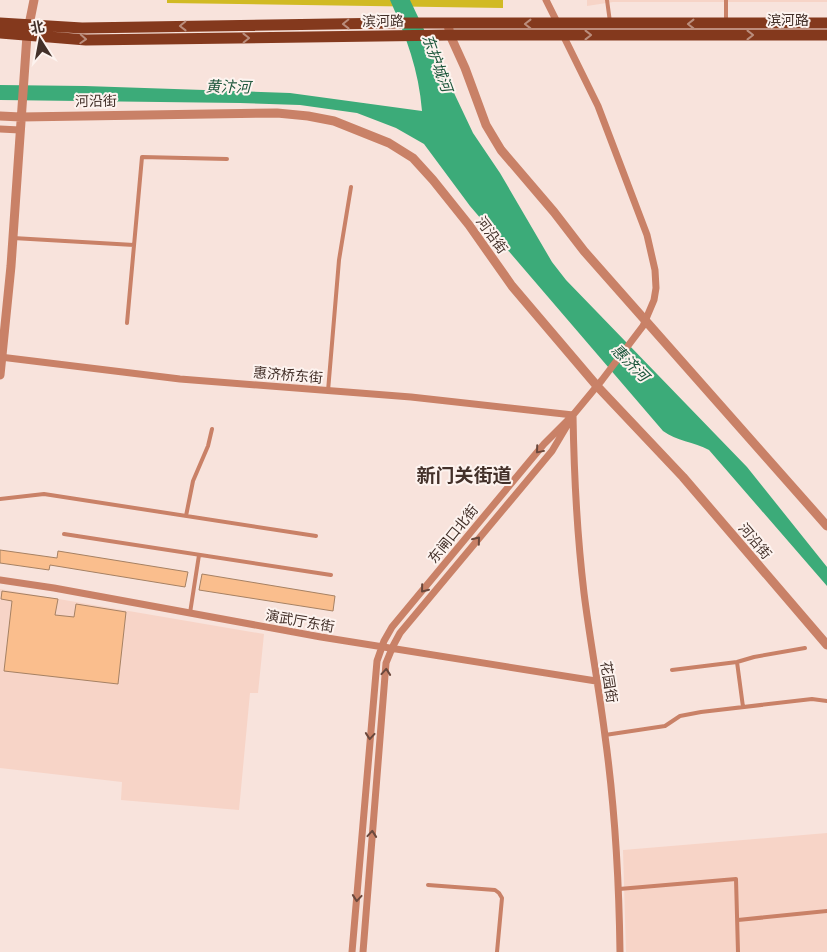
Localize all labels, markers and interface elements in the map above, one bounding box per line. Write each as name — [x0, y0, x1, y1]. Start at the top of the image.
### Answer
street label: 滨河路 — [767, 11, 809, 28]
street label: 滨河路 — [362, 12, 404, 29]
north arrow — [15, 15, 65, 65]
text: 北 — [29, 17, 46, 36]
one-way arrow — [341, 19, 349, 29]
one-way arrow — [524, 19, 532, 29]
one-way arrow — [687, 19, 694, 29]
one-way arrow — [179, 21, 187, 32]
one-way arrow — [584, 30, 592, 40]
one-way arrow — [747, 30, 755, 40]
water label: 东护城河 — [418, 31, 458, 97]
one-way arrow — [242, 33, 250, 43]
one-way arrow — [80, 34, 88, 45]
water label: 黄汴河 — [205, 77, 254, 96]
street label: 河沿街 — [75, 92, 117, 109]
street label: 河沿街 — [473, 213, 512, 257]
water label: 惠济河 — [608, 340, 655, 387]
street label: 惠济桥东街 — [252, 363, 324, 386]
one-way arrow — [536, 445, 545, 454]
district label: 新门关街道 — [416, 464, 512, 487]
street label: 东闸口北街 — [424, 501, 481, 566]
street label: 河沿街 — [735, 519, 775, 562]
one-way arrow — [471, 537, 479, 546]
one-way arrow — [421, 583, 430, 592]
street label: 演武厅东街 — [264, 606, 336, 635]
street label: 花园街 — [598, 660, 621, 704]
one-way arrow — [380, 667, 391, 675]
one-way arrow — [365, 732, 376, 740]
one-way arrow — [367, 829, 378, 837]
one-way arrow — [352, 894, 363, 902]

